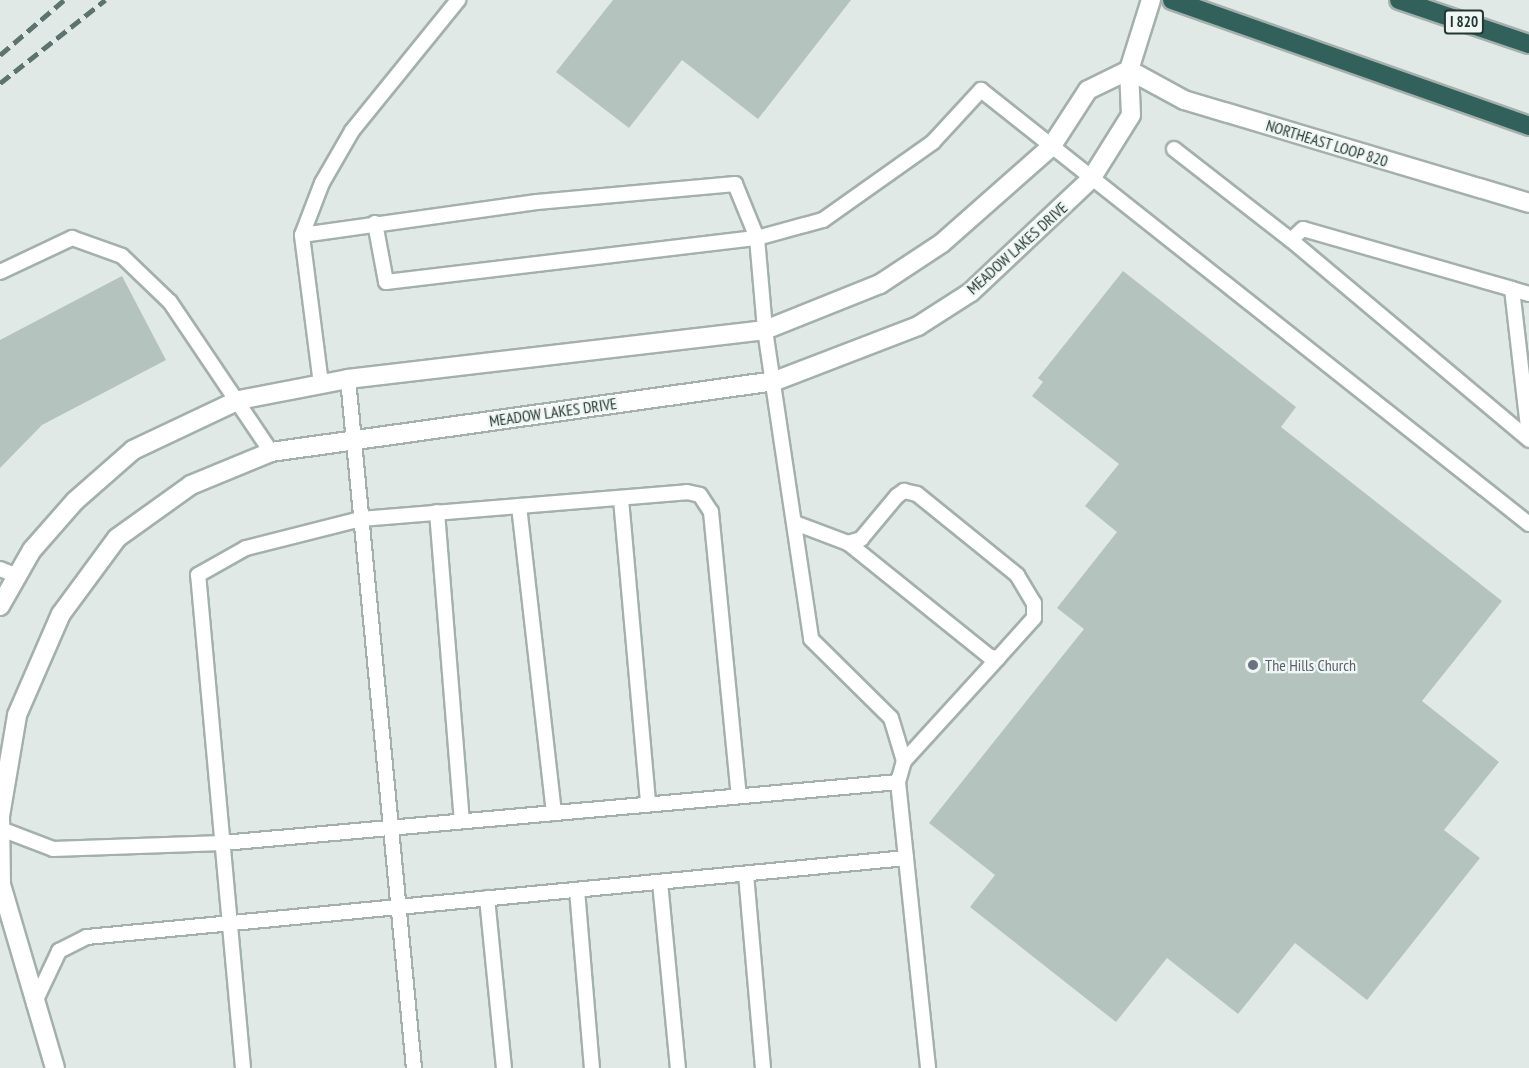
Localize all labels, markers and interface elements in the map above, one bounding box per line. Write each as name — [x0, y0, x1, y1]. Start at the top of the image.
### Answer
road number: I 820 — [1443, 10, 1485, 34]
street label: NORTHEAST LOOP 820 — [1263, 115, 1391, 171]
street label: MEADOW LAKES DRIVE — [963, 198, 1071, 298]
street label: MEADOW LAKES DRIVE — [488, 394, 618, 430]
place label: The Hills Church — [1265, 655, 1356, 675]
marker: The Hills Church — [1246, 658, 1260, 672]

